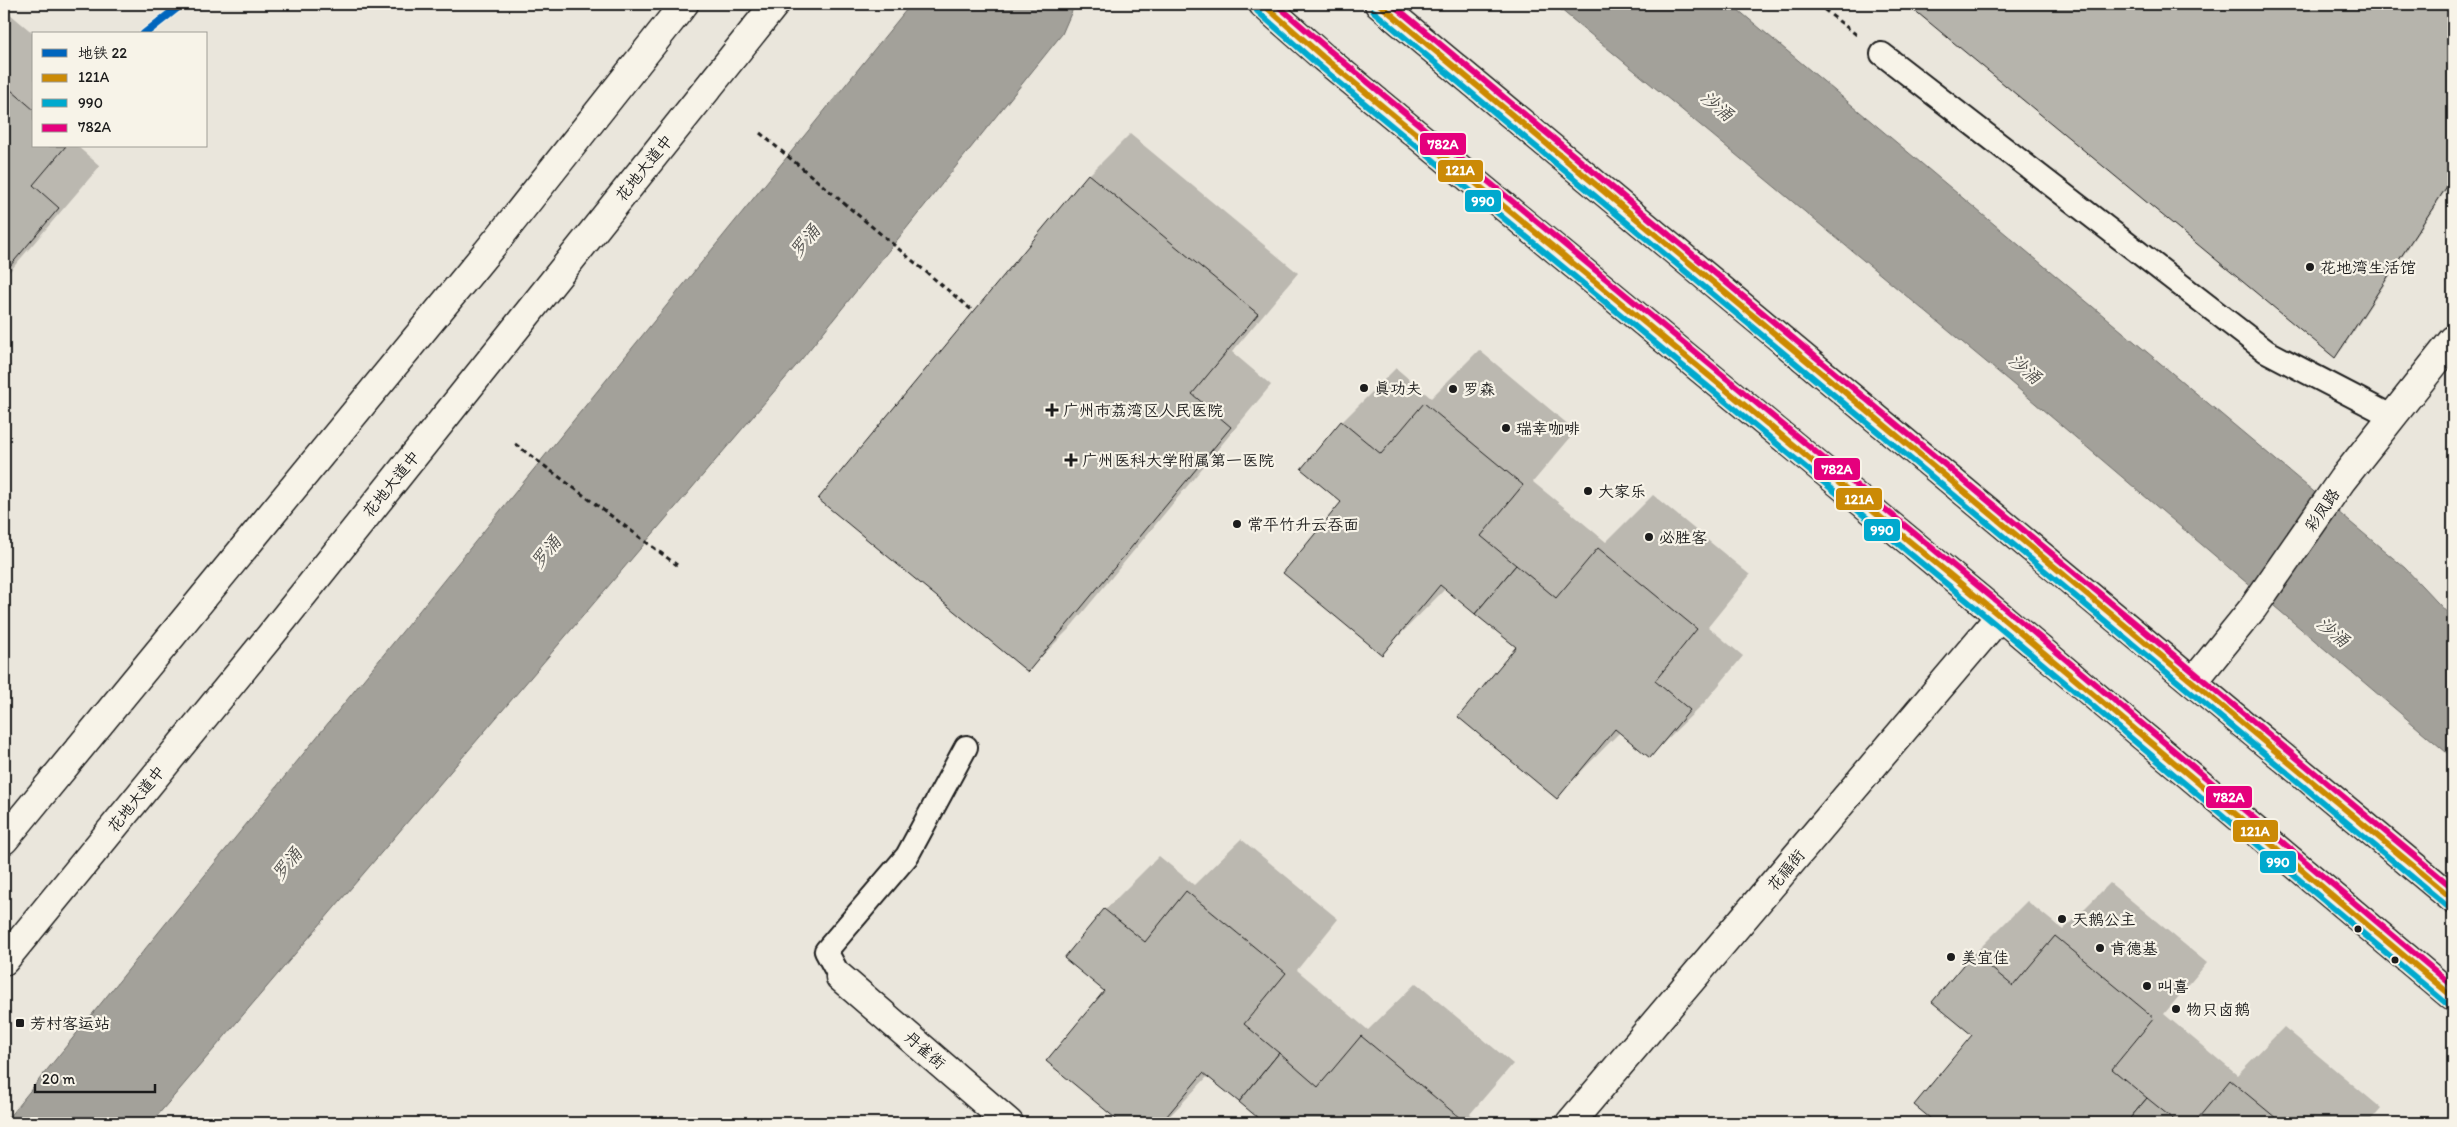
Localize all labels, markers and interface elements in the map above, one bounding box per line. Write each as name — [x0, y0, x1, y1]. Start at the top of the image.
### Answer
legend — [32, 32, 208, 148]
text: 地铁 22 — [78, 44, 127, 62]
text: 121A — [78, 68, 110, 86]
water label: 沙涌 — [1696, 86, 1739, 127]
text: 990 — [78, 94, 103, 112]
text: 782A — [78, 118, 112, 136]
street label: 花地大道中 — [611, 131, 677, 205]
line badge: 782A — [1419, 132, 1467, 156]
text: 782A — [1427, 136, 1460, 153]
line badge: 121A — [1437, 159, 1484, 183]
text: 121A — [1445, 162, 1476, 179]
line badge: 990 — [1464, 189, 1502, 213]
text: 990 — [1471, 193, 1495, 210]
water label: 罗涌 — [785, 219, 826, 262]
place label: 花地湾生活馆 — [2320, 258, 2416, 277]
marker: 花地湾生活馆 — [2304, 261, 2316, 273]
water label: 沙涌 — [2004, 349, 2047, 390]
place label: 真功夫 — [1374, 379, 1422, 398]
place label: 罗森 — [1463, 380, 1495, 399]
marker: 真功夫 — [1358, 382, 1370, 394]
marker: 罗森 — [1447, 383, 1459, 395]
place label: 广州市荔湾区人民医院 — [1063, 401, 1223, 420]
marker: 广州市荔湾区人民医院 — [1045, 403, 1059, 417]
place label: 瑞幸咖啡 — [1516, 419, 1580, 438]
marker: 瑞幸咖啡 — [1500, 422, 1512, 434]
street label: 花地大道中 — [358, 447, 424, 521]
place label: 广州医科大学附属第一医院 — [1082, 451, 1274, 470]
marker: 广州医科大学附属第一医院 — [1064, 453, 1078, 467]
line badge: 782A — [1813, 457, 1861, 481]
text: 782A — [1821, 461, 1854, 478]
place label: 大家乐 — [1598, 482, 1646, 501]
marker: 大家乐 — [1582, 485, 1594, 497]
street label: 彩凤路 — [2300, 485, 2344, 535]
line badge: 121A — [1835, 487, 1883, 511]
text: 121A — [1844, 491, 1875, 508]
place label: 常平竹升云吞面 — [1247, 515, 1359, 534]
marker: 常平竹升云吞面 — [1231, 518, 1243, 530]
line badge: 990 — [1863, 518, 1901, 542]
text: 990 — [1870, 522, 1894, 539]
place label: 必胜客 — [1659, 528, 1707, 547]
water label: 罗涌 — [526, 530, 567, 573]
marker: 必胜客 — [1643, 531, 1655, 543]
water label: 沙涌 — [2312, 612, 2355, 653]
street label: 花地大道中 — [103, 762, 169, 836]
line badge: 782A — [2205, 785, 2253, 809]
text: 782A — [2213, 789, 2246, 806]
line badge: 121A — [2232, 819, 2279, 843]
text: 121A — [2240, 823, 2271, 840]
water label: 罗涌 — [267, 842, 308, 885]
street label: 花福街 — [1763, 846, 1809, 894]
line badge: 990 — [2259, 850, 2297, 874]
text: 990 — [2266, 854, 2290, 871]
place label: 天鹅公主 — [2072, 910, 2136, 929]
marker: 天鹅公主 — [2056, 913, 2068, 925]
unlabelled marker — [2353, 924, 2363, 934]
place label: 肯德基 — [2110, 939, 2158, 958]
marker: 肯德基 — [2094, 942, 2106, 954]
place label: 美宜佳 — [1961, 948, 2009, 967]
marker: 美宜佳 — [1945, 951, 1957, 963]
unlabelled marker — [2390, 955, 2400, 965]
place label: 叫喜 — [2157, 977, 2189, 996]
marker: 叫喜 — [2141, 980, 2153, 992]
place label: 物只卤鹅 — [2186, 1000, 2250, 1019]
marker: 物只卤鹅 — [2170, 1003, 2182, 1015]
place label: 芳村客运站 — [30, 1014, 110, 1033]
marker: 芳村客运站 — [14, 1017, 26, 1029]
street label: 丹雀街 — [901, 1027, 949, 1073]
scale bar — [35, 1062, 155, 1094]
text: 20 m — [42, 1070, 76, 1088]

